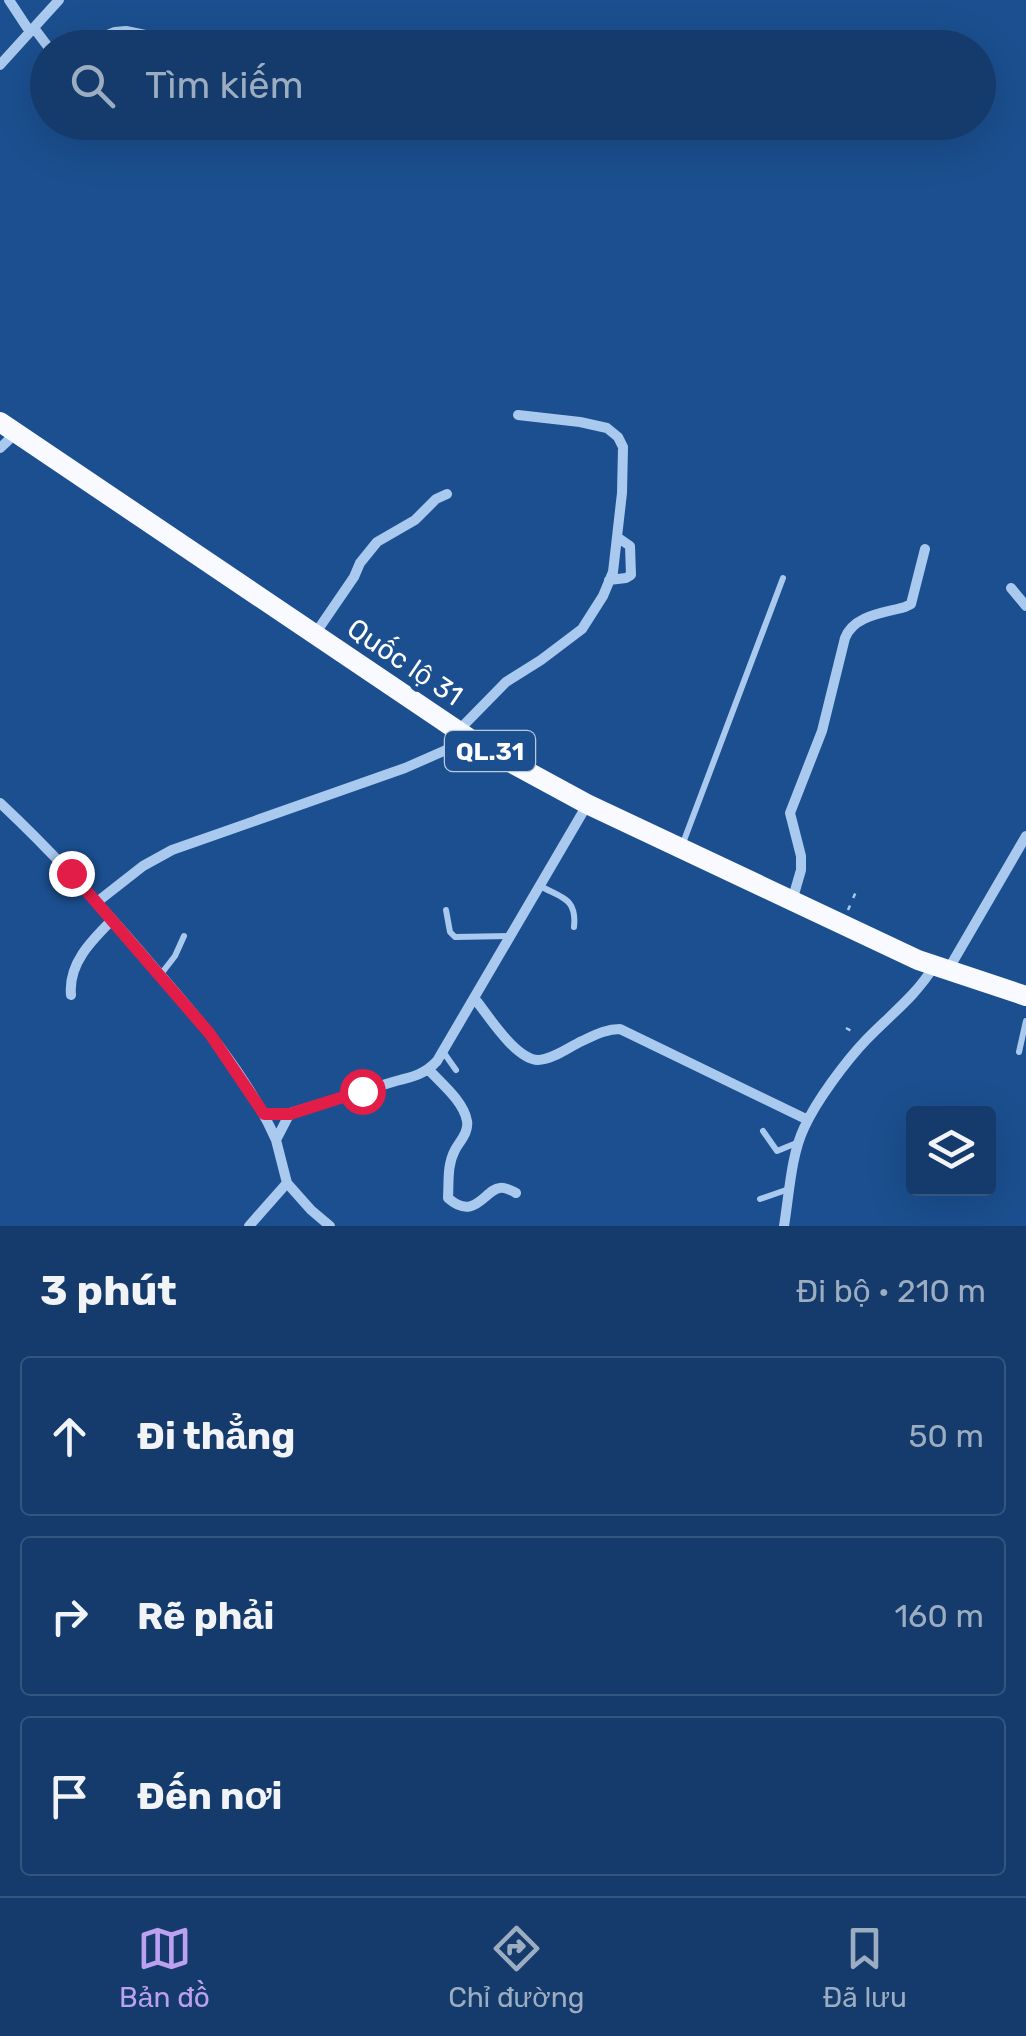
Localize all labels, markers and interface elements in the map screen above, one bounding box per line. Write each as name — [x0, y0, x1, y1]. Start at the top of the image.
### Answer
search box — [30, 30, 996, 140]
icon: search — [65, 58, 120, 113]
text: Tìm kiếm — [145, 62, 303, 108]
street label: Quốc lộ 31 — [341, 611, 469, 713]
road number: QL.31 — [445, 731, 535, 771]
route end — [49, 851, 95, 897]
route start — [340, 1069, 386, 1115]
map controls — [906, 1106, 996, 1196]
button: layers — [906, 1106, 996, 1196]
text: 3 phút — [40, 1266, 177, 1316]
text: Đi bộ · 210 m — [796, 1272, 986, 1310]
icon: ahead — [42, 1409, 97, 1464]
text: Đi thẳng — [137, 1413, 295, 1459]
text: 50 m — [908, 1417, 984, 1455]
icon: right — [42, 1589, 97, 1644]
text: Rẽ phải — [137, 1593, 274, 1639]
text: 160 m — [894, 1597, 984, 1635]
icon: arrive — [42, 1769, 97, 1824]
text: Đến nơi — [137, 1773, 282, 1819]
tab: Bản đồ — [119, 1921, 210, 2014]
tab: Chỉ đường — [448, 1921, 584, 2014]
tab: Đã lưu — [823, 1921, 907, 2014]

